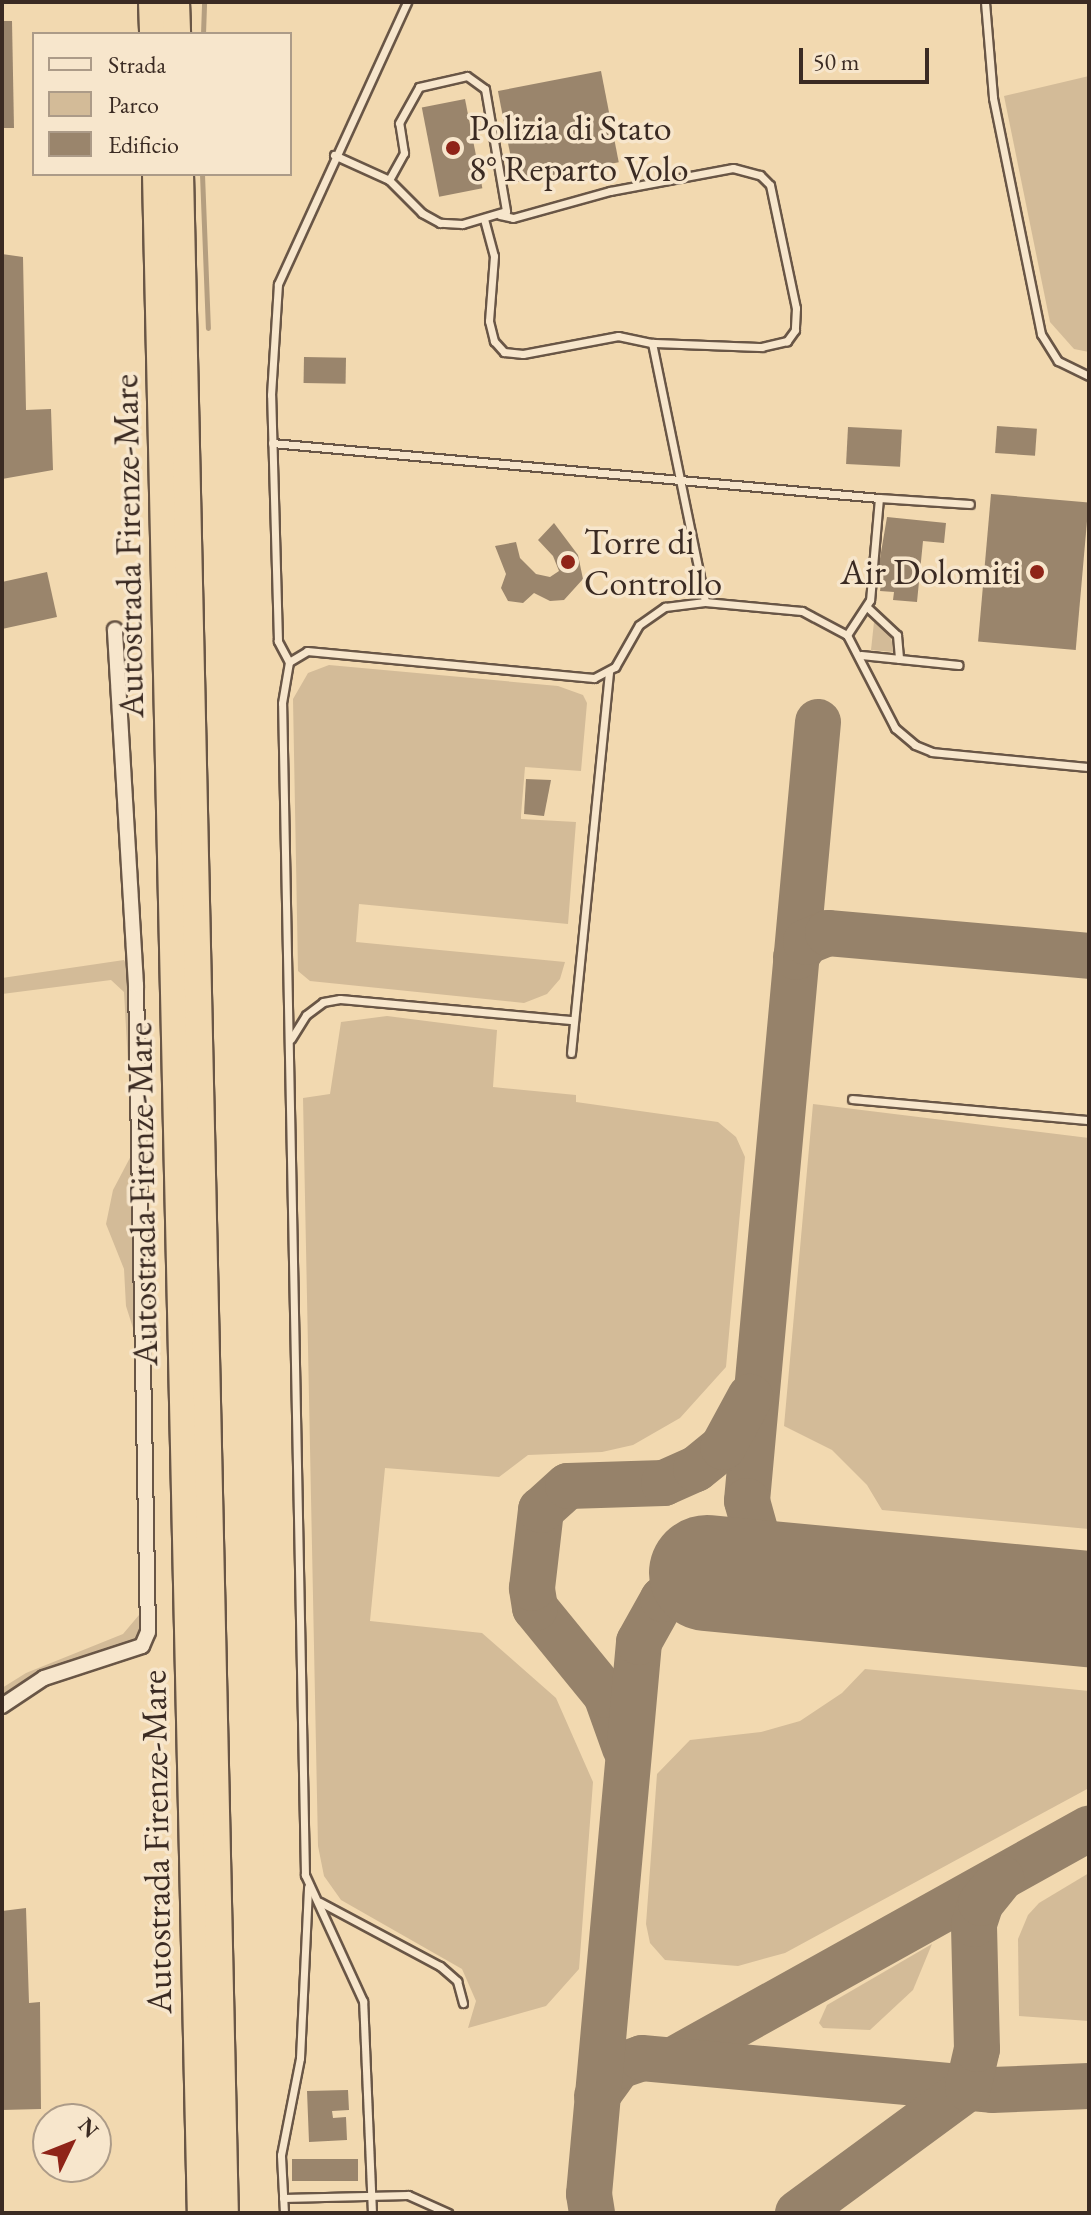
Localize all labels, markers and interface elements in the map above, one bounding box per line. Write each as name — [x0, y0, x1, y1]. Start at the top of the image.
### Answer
legend — [32, 32, 292, 176]
scale bar — [803, 32, 933, 82]
text: 50 m — [813, 46, 860, 77]
text: Strada — [108, 49, 166, 80]
text: Parco — [108, 89, 159, 120]
place label: Polizia di Stato 8° Reparto Volo — [469, 105, 689, 190]
text: Edificio — [108, 129, 179, 160]
marker: Polizia di Stato 8° Reparto Volo — [444, 139, 462, 157]
street label: Autostrada Firenze-Mare — [103, 374, 153, 718]
place label: Torre di Controllo — [584, 519, 722, 604]
place label: Air Dolomiti — [840, 550, 1021, 594]
marker: Torre di Controllo — [559, 553, 577, 571]
marker: Air Dolomiti — [1028, 563, 1046, 581]
street label: Autostrada Firenze-Mare — [117, 1022, 167, 1366]
street label: Autostrada Firenze-Mare — [131, 1670, 181, 2014]
north arrow — [32, 2103, 112, 2183]
text: N — [72, 2111, 105, 2144]

